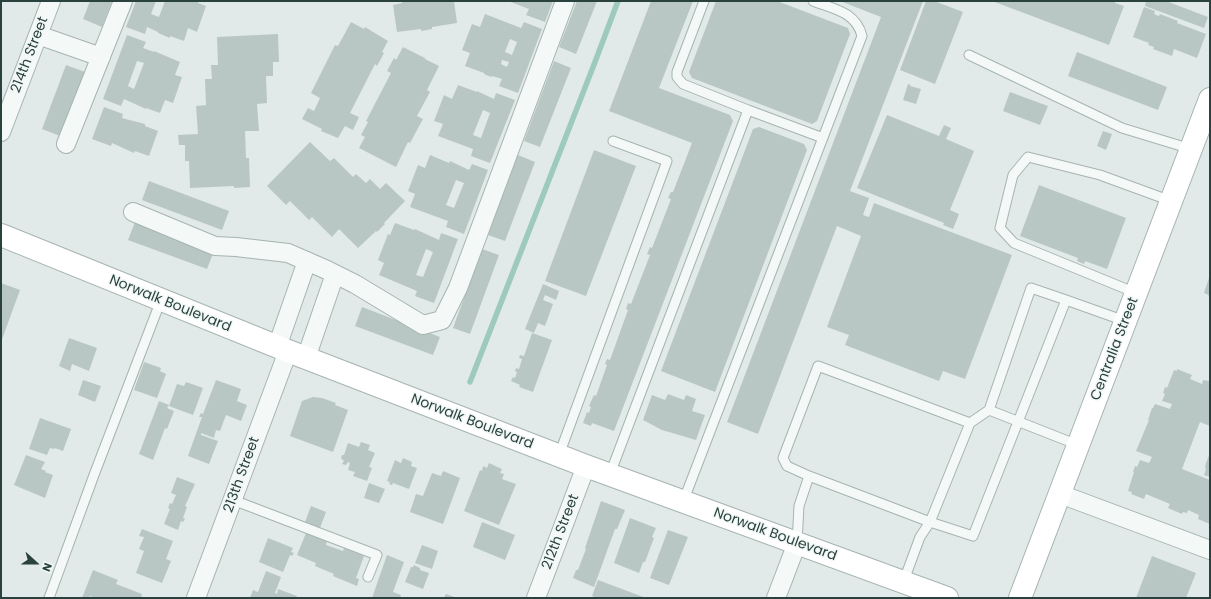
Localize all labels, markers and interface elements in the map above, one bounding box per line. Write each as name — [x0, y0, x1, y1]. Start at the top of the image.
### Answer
street label: 214th Street — [8, 15, 52, 95]
street label: Norwalk Boulevard — [107, 272, 233, 336]
street label: Centralia Street — [1088, 295, 1142, 403]
street label: Norwalk Boulevard — [408, 391, 536, 453]
street label: 213th Street — [221, 435, 263, 515]
street label: 212th Street — [539, 492, 583, 572]
street label: Norwalk Boulevard — [711, 505, 839, 565]
north arrow — [16, 543, 56, 583]
text: N — [38, 561, 56, 574]

